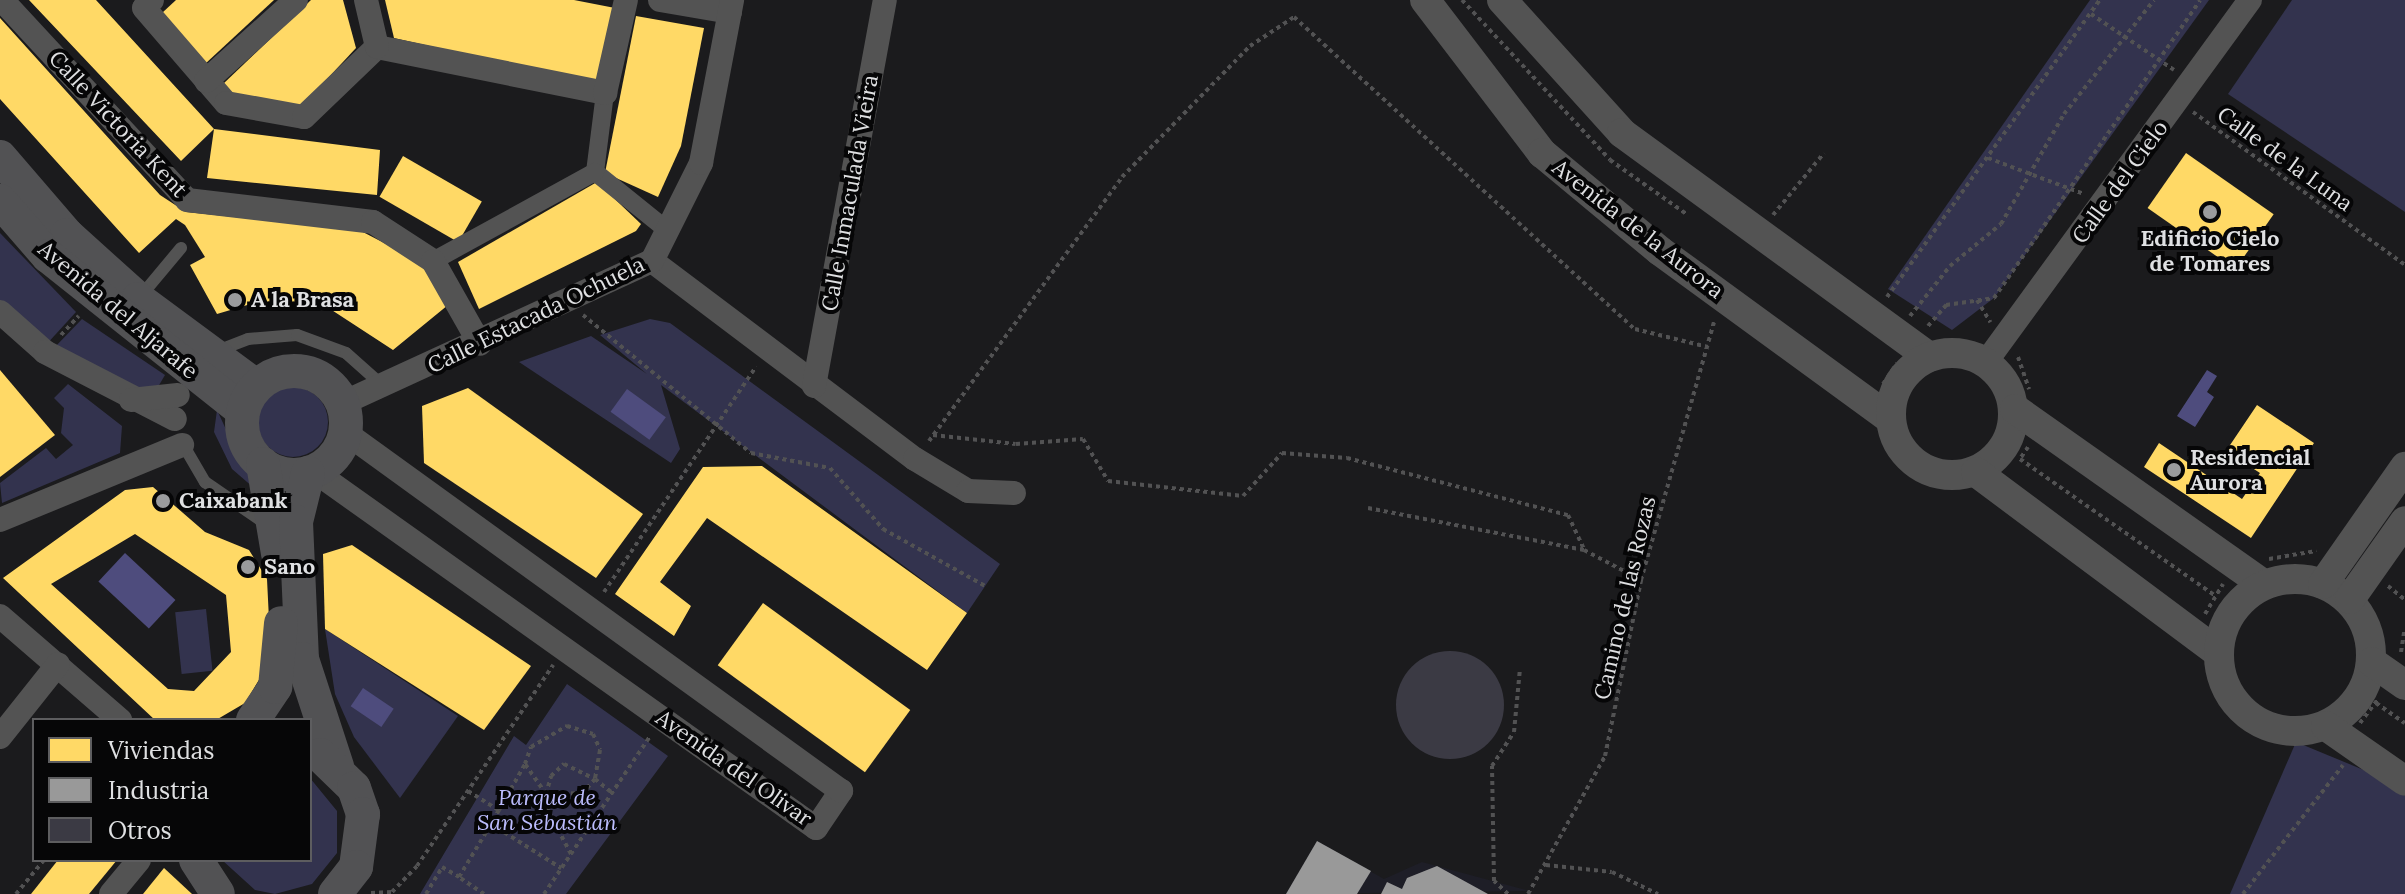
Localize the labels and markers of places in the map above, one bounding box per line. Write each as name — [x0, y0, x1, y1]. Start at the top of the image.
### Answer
marker: Edificio Cielo de Tomares — [2201, 203, 2219, 221]
place label: Edificio Cielo de Tomares — [2141, 225, 2279, 276]
place label: A la Brasa — [251, 287, 354, 313]
marker: A la Brasa — [226, 291, 244, 309]
place label: Residencial Aurora — [2190, 444, 2310, 496]
marker: Residencial Aurora — [2165, 461, 2183, 479]
place label: Caixabank — [179, 488, 288, 514]
marker: Caixabank — [154, 492, 172, 510]
place label: Sano — [264, 554, 315, 580]
marker: Sano — [239, 558, 257, 576]

